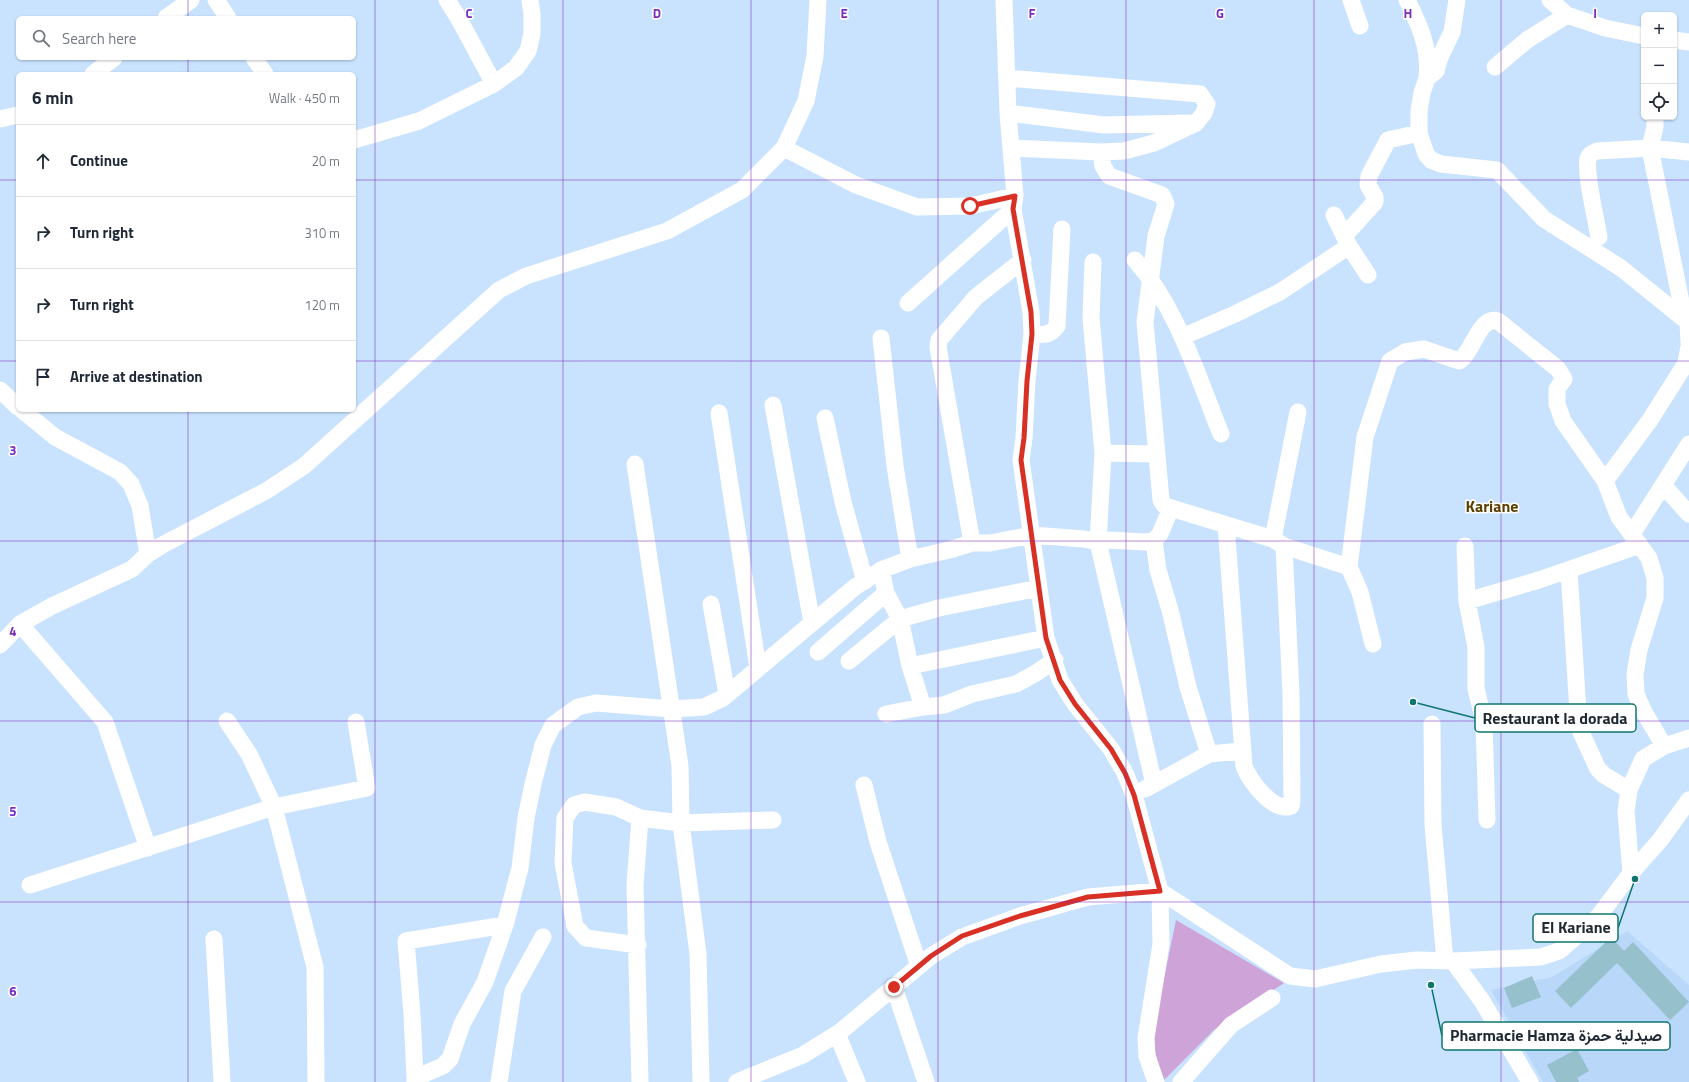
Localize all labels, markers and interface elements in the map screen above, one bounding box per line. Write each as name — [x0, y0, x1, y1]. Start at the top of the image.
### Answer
text: C — [465, 3, 473, 23]
text: D — [653, 3, 661, 23]
text: E — [840, 3, 848, 23]
text: F — [1029, 3, 1036, 23]
text: G — [1216, 3, 1224, 23]
text: H — [1404, 3, 1412, 23]
text: I — [1593, 3, 1597, 23]
map controls — [1641, 12, 1677, 120]
button: + — [1641, 12, 1677, 48]
search box — [16, 16, 356, 60]
icon: search — [30, 27, 52, 49]
text: Search here — [62, 27, 136, 50]
button: − — [1641, 48, 1677, 84]
button: locate — [1641, 84, 1677, 120]
text: 6 min — [32, 85, 73, 111]
text: Walk · 450 m — [269, 88, 340, 108]
text: Continue — [70, 149, 128, 172]
icon: ahead — [32, 150, 54, 172]
text: 20 m — [312, 151, 340, 171]
route start — [961, 197, 979, 215]
text: Turn right — [70, 221, 134, 244]
icon: right — [32, 222, 54, 244]
text: 310 m — [304, 223, 340, 243]
text: Turn right — [70, 293, 134, 316]
icon: right — [32, 294, 54, 316]
text: 120 m — [304, 295, 340, 315]
text: Arrive at destination — [70, 365, 203, 388]
icon: arrive — [32, 366, 54, 388]
text: 3 — [9, 440, 17, 460]
district label: Kariane — [1466, 494, 1518, 518]
text: 4 — [9, 621, 17, 641]
callout: Restaurant la dorada — [1475, 704, 1636, 732]
text: Restaurant la dorada — [1482, 706, 1628, 730]
text: 5 — [9, 801, 17, 821]
callout: El Kariane — [1533, 914, 1618, 942]
text: El Kariane — [1541, 915, 1611, 939]
route end — [885, 978, 903, 996]
text: 6 — [9, 981, 17, 1001]
callout: Pharmacie Hamza صيدلية حمزة — [1442, 1022, 1670, 1050]
text: Pharmacie Hamza صيدلية حمزة — [1450, 1023, 1662, 1047]

